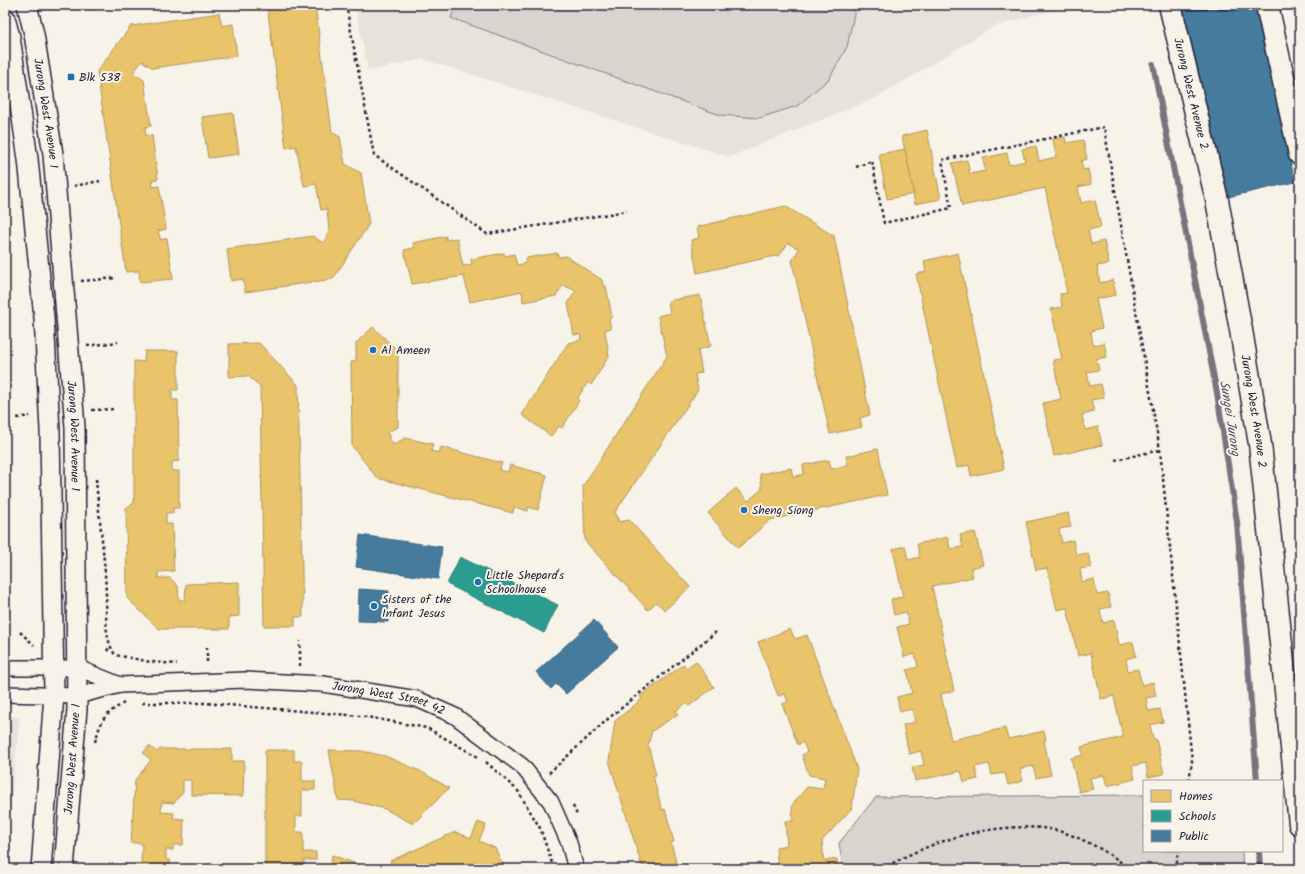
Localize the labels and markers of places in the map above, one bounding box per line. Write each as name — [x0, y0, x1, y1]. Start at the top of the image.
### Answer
place label: Blk 538 — [79, 68, 121, 87]
marker: Blk 538 — [66, 72, 76, 82]
place label: Al Ameen — [381, 341, 430, 360]
marker: Al Ameen — [368, 345, 378, 355]
place label: Sheng Siong — [752, 501, 814, 520]
marker: Sheng Siong — [739, 505, 749, 515]
place label: Little Shepard's Schoolhouse — [486, 566, 564, 599]
marker: Little Shepard's Schoolhouse — [473, 577, 483, 587]
place label: Sisters of the Infant Jesus — [382, 590, 452, 623]
marker: Sisters of the Infant Jesus — [369, 601, 379, 611]

